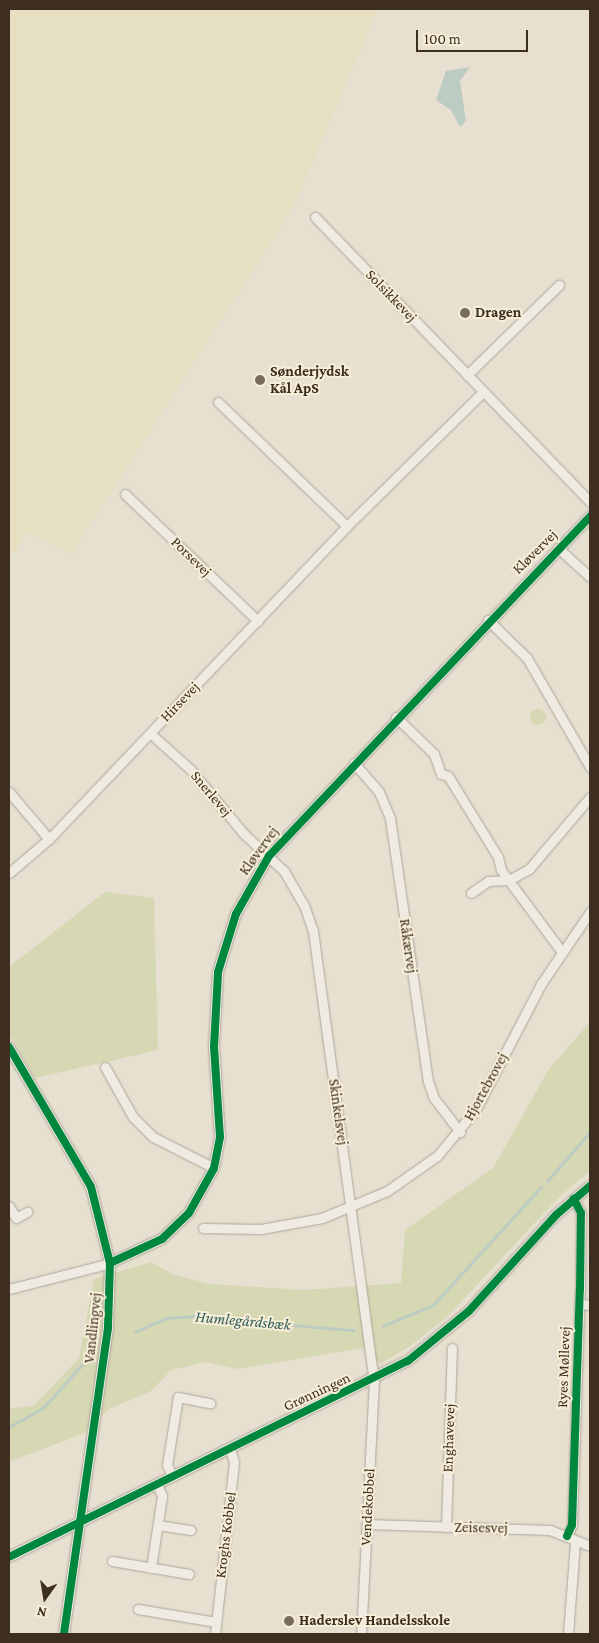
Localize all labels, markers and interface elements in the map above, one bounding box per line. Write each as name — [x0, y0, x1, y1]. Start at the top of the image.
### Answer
scale bar — [419, 20, 532, 52]
text: 100 m — [424, 31, 461, 47]
street label: Solsikkevej — [362, 266, 420, 326]
place label: Dragen — [475, 304, 521, 322]
marker: Dragen — [459, 307, 471, 319]
place label: Sønderjydsk Kål ApS — [270, 362, 349, 397]
marker: Sønderjydsk Kål ApS — [254, 374, 266, 386]
street label: Kløvervej — [509, 526, 561, 578]
street label: Porsevej — [167, 533, 215, 581]
street label: Hirsevej — [157, 678, 203, 726]
street label: Snerlevej — [187, 767, 235, 821]
street label: Kløvervej — [235, 823, 283, 879]
street label: Råkærvej — [395, 918, 421, 974]
street label: Hjortebrovej — [460, 1050, 512, 1124]
street label: Skinkelsvej — [324, 1078, 352, 1146]
street label: Vandlingvej — [80, 1292, 106, 1364]
water label: Humlegårdsbæk — [194, 1307, 292, 1335]
street label: Ryes Møllevej — [554, 1326, 574, 1408]
street label: Grønningen — [281, 1369, 353, 1415]
street label: Enghavevej — [439, 1403, 459, 1473]
street label: Vendekobbel — [357, 1468, 379, 1546]
street label: Kroghs Kobbel — [212, 1491, 240, 1579]
street label: Zeisesvej — [454, 1519, 508, 1537]
north arrow — [20, 1573, 70, 1623]
text: N — [35, 1604, 48, 1621]
place label: Haderslev Handelsskole — [299, 1612, 450, 1630]
marker: Haderslev Handelsskole — [283, 1615, 295, 1627]

